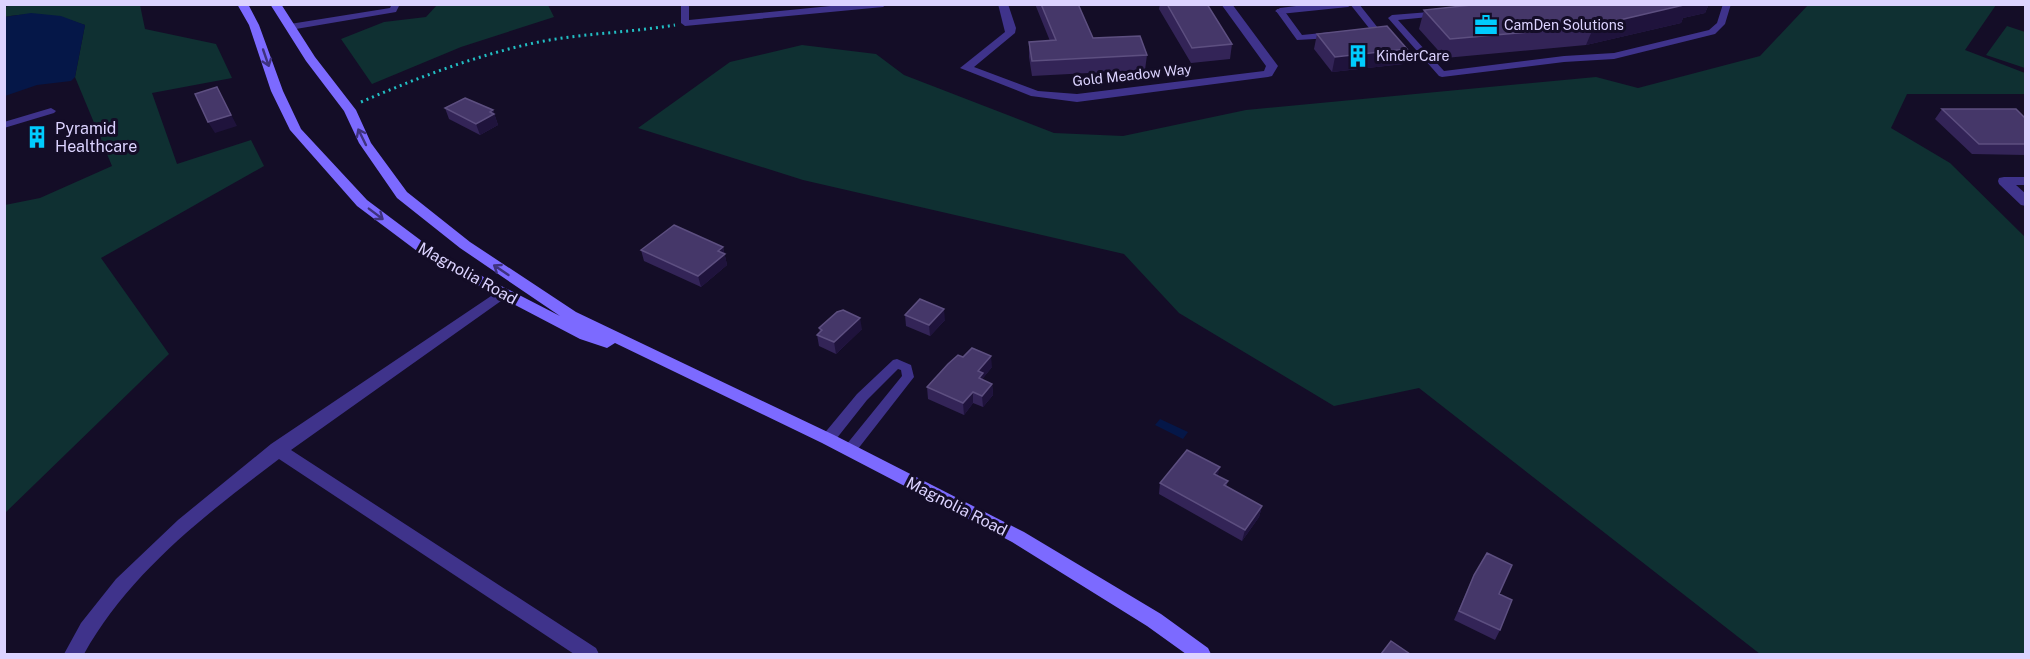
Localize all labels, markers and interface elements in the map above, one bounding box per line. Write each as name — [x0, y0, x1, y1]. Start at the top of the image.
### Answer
office icon: CamDen Solutions — [1473, 12, 1499, 38]
place label: CamDen Solutions — [1504, 17, 1624, 33]
building icon: KinderCare — [1345, 43, 1371, 69]
one-way arrow — [261, 48, 272, 67]
place label: KinderCare — [1376, 48, 1450, 64]
street label: Gold Meadow Way — [1072, 61, 1193, 89]
place label: Pyramid Healthcare — [55, 119, 137, 156]
building icon: Pyramid Healthcare — [24, 124, 50, 150]
one-way arrow — [356, 129, 368, 147]
one-way arrow — [368, 207, 384, 220]
street label: Magnolia Road — [415, 238, 521, 309]
one-way arrow — [494, 264, 510, 276]
street label: Magnolia Road — [903, 473, 1010, 540]

